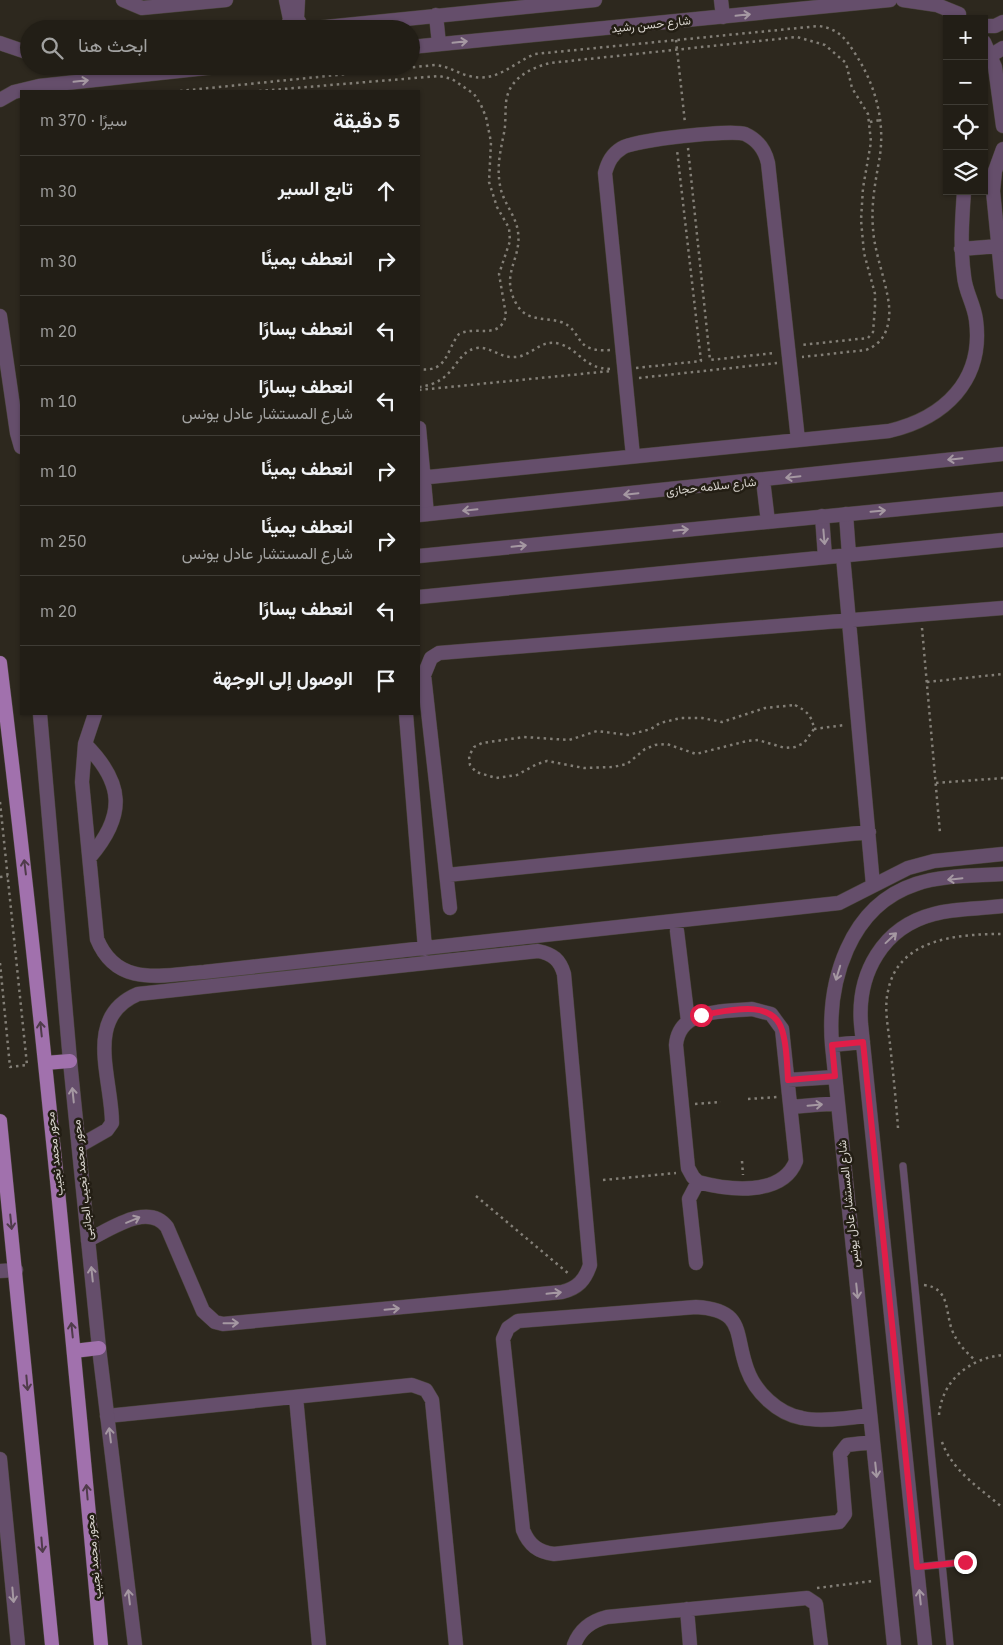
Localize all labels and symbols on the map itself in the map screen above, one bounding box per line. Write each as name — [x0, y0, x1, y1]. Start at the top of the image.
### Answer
one-way arrow — [735, 10, 751, 19]
street label: شارع حسن رشيد — [610, 12, 692, 38]
one-way arrow — [451, 37, 467, 47]
one-way arrow — [72, 76, 88, 86]
one-way arrow — [947, 454, 963, 464]
one-way arrow — [785, 472, 801, 482]
street label: شارع سلامه حجازى — [665, 474, 757, 500]
one-way arrow — [624, 489, 640, 498]
one-way arrow — [462, 505, 478, 515]
one-way arrow — [869, 506, 885, 515]
one-way arrow — [673, 525, 689, 535]
one-way arrow — [819, 528, 828, 544]
one-way arrow — [511, 542, 527, 551]
one-way arrow — [20, 860, 30, 876]
one-way arrow — [947, 874, 963, 883]
one-way arrow — [884, 932, 897, 944]
one-way arrow — [832, 965, 842, 981]
route start — [690, 1004, 713, 1027]
one-way arrow — [37, 1021, 46, 1037]
one-way arrow — [69, 1087, 78, 1103]
one-way arrow — [806, 1101, 822, 1110]
street label: محور محمد نجيب — [42, 1111, 67, 1197]
street label: محور محمد نجيب الجانبى — [68, 1119, 97, 1241]
street label: شارع المستشار عادل يونس — [834, 1139, 864, 1269]
one-way arrow — [6, 1213, 16, 1229]
one-way arrow — [125, 1214, 140, 1224]
one-way arrow — [87, 1266, 97, 1282]
one-way arrow — [853, 1283, 862, 1299]
one-way arrow — [546, 1288, 562, 1298]
one-way arrow — [384, 1304, 400, 1313]
one-way arrow — [222, 1319, 238, 1328]
one-way arrow — [67, 1322, 77, 1338]
one-way arrow — [22, 1375, 31, 1391]
one-way arrow — [105, 1428, 115, 1444]
one-way arrow — [871, 1462, 881, 1478]
one-way arrow — [82, 1484, 92, 1500]
street label: محور محمد نجيب — [82, 1514, 105, 1600]
one-way arrow — [37, 1537, 47, 1553]
route end — [954, 1551, 977, 1574]
one-way arrow — [8, 1586, 18, 1602]
one-way arrow — [124, 1589, 134, 1605]
one-way arrow — [915, 1589, 925, 1605]

